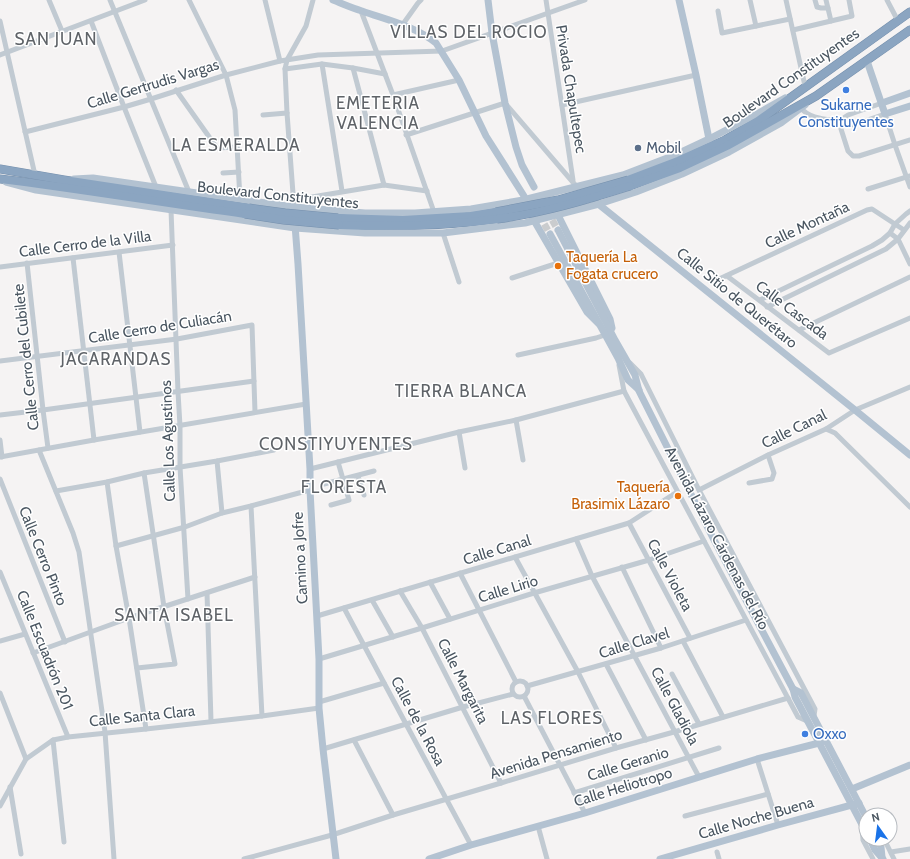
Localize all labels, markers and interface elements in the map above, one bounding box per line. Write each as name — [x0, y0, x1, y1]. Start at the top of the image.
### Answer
district label: VILLAS DEL ROCIO — [390, 22, 548, 42]
street label: Privada Chapultepec — [552, 24, 590, 155]
street label: Boulevard Constituyentes — [719, 24, 863, 132]
district label: SAN JUAN — [14, 29, 98, 49]
street label: Calle Gertrudis Vargas — [85, 55, 221, 113]
marker: Sukarne Constituyentes — [841, 85, 851, 95]
district label: EMETERIA VALENCIA — [336, 93, 420, 133]
place label: Sukarne Constituyentes — [798, 96, 894, 131]
district label: LA ESMERALDA — [171, 135, 301, 155]
place label: Mobil — [646, 139, 682, 157]
marker: Mobil — [633, 143, 643, 153]
street label: Boulevard Constituyentes — [196, 178, 360, 212]
street label: Calle Montaña — [762, 197, 853, 252]
street label: Calle Cerro de la Villa — [18, 227, 153, 261]
street label: Calle Sitio de Querétaro — [673, 244, 801, 352]
place label: Taquería La Fogata crucero — [566, 248, 658, 283]
marker: Taquería La Fogata crucero — [553, 261, 563, 271]
street label: Calle Cascada — [752, 277, 833, 344]
street label: Calle Cerro del Cubilete — [9, 283, 43, 431]
street label: Calle Cerro de Culiacán — [87, 307, 233, 347]
district label: JACARANDAS — [60, 349, 171, 369]
street label: Calle Los Agustinos — [157, 380, 179, 502]
district label: TIERRA BLANCA — [395, 381, 527, 401]
street label: Calle Canal — [759, 405, 830, 452]
district label: CONSTIYUYENTES — [259, 434, 413, 454]
street label: Avenida Lázaro Cárdenas del Río — [661, 443, 773, 633]
district label: FLORESTA — [301, 477, 387, 497]
place label: Taquería Brasimix Lázaro — [571, 478, 671, 513]
marker: Taquería Brasimix Lázaro — [673, 491, 683, 501]
street label: Calle Cerro Pinto — [15, 504, 71, 608]
street label: Camino a Jofre — [289, 511, 311, 605]
street label: Calle Canal — [461, 531, 534, 569]
street label: Calle Violeta — [643, 536, 697, 615]
street label: Calle Lirio — [476, 571, 540, 607]
street label: Calle Escuadrón 201 — [13, 588, 77, 712]
district label: SANTA ISABEL — [114, 605, 234, 625]
street label: Calle Clavel — [597, 624, 672, 662]
street label: Calle Margarita — [434, 635, 493, 727]
street label: Calle Gladiola — [647, 664, 703, 749]
street label: Calle de la Rosa — [387, 673, 449, 769]
street label: Calle Santa Clara — [88, 701, 197, 730]
district label: LAS FLORES — [501, 708, 603, 728]
street label: Avenida Pensamiento — [488, 725, 624, 783]
place label: Oxxo — [813, 725, 847, 743]
marker: Oxxo — [800, 729, 810, 739]
street label: Calle Geranio — [585, 743, 671, 785]
street label: Calle Heliotropo — [572, 763, 674, 811]
street label: Calle Noche Buena — [696, 793, 816, 843]
north arrow — [858, 807, 898, 847]
text: N — [870, 810, 881, 825]

